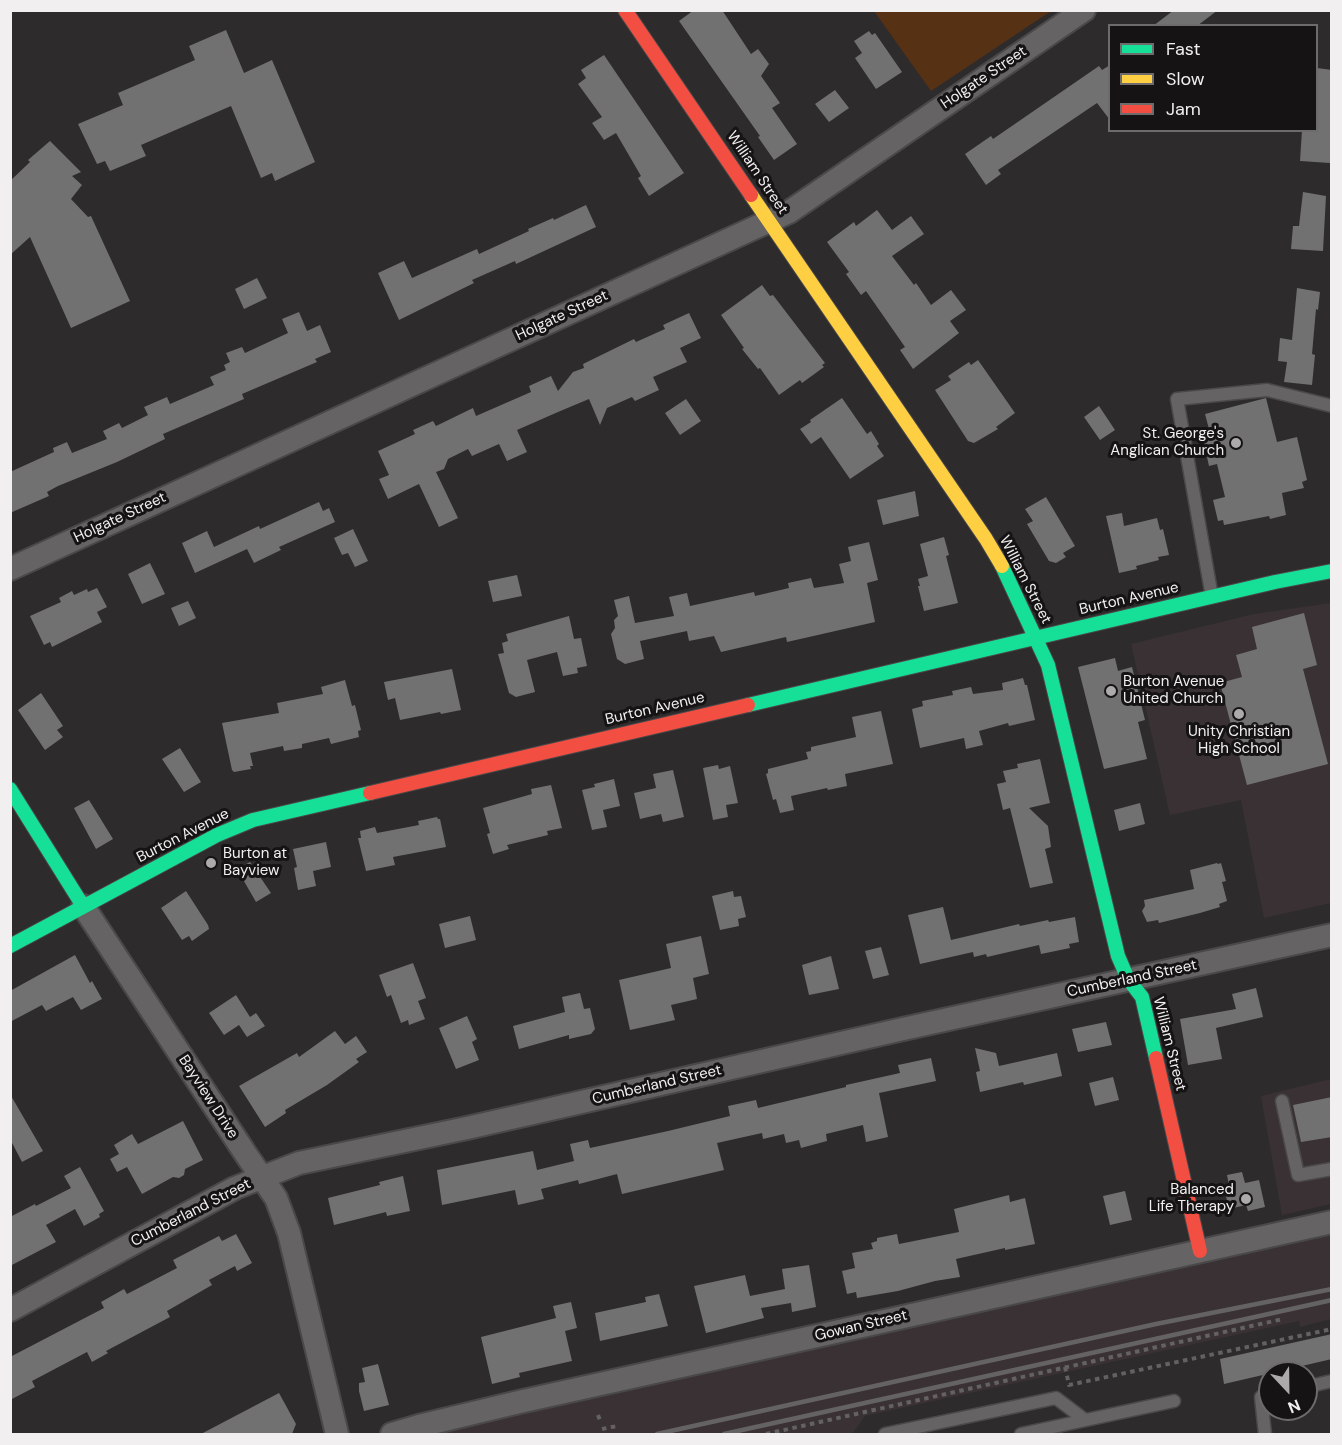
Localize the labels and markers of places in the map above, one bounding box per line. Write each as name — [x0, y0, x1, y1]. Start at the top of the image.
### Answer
place label: St. George's Anglican Church — [1110, 425, 1224, 460]
marker: St. George's Anglican Church — [1229, 436, 1243, 450]
place label: Burton Avenue United Church — [1123, 673, 1224, 708]
marker: Burton Avenue United Church — [1104, 684, 1118, 698]
marker: Unity Christian High School — [1232, 707, 1246, 721]
place label: Unity Christian High School — [1188, 723, 1290, 758]
place label: Burton at Bayview — [223, 845, 287, 880]
marker: Burton at Bayview — [204, 856, 218, 870]
place label: Balanced Life Therapy — [1149, 1181, 1234, 1216]
marker: Balanced Life Therapy — [1239, 1192, 1253, 1206]

